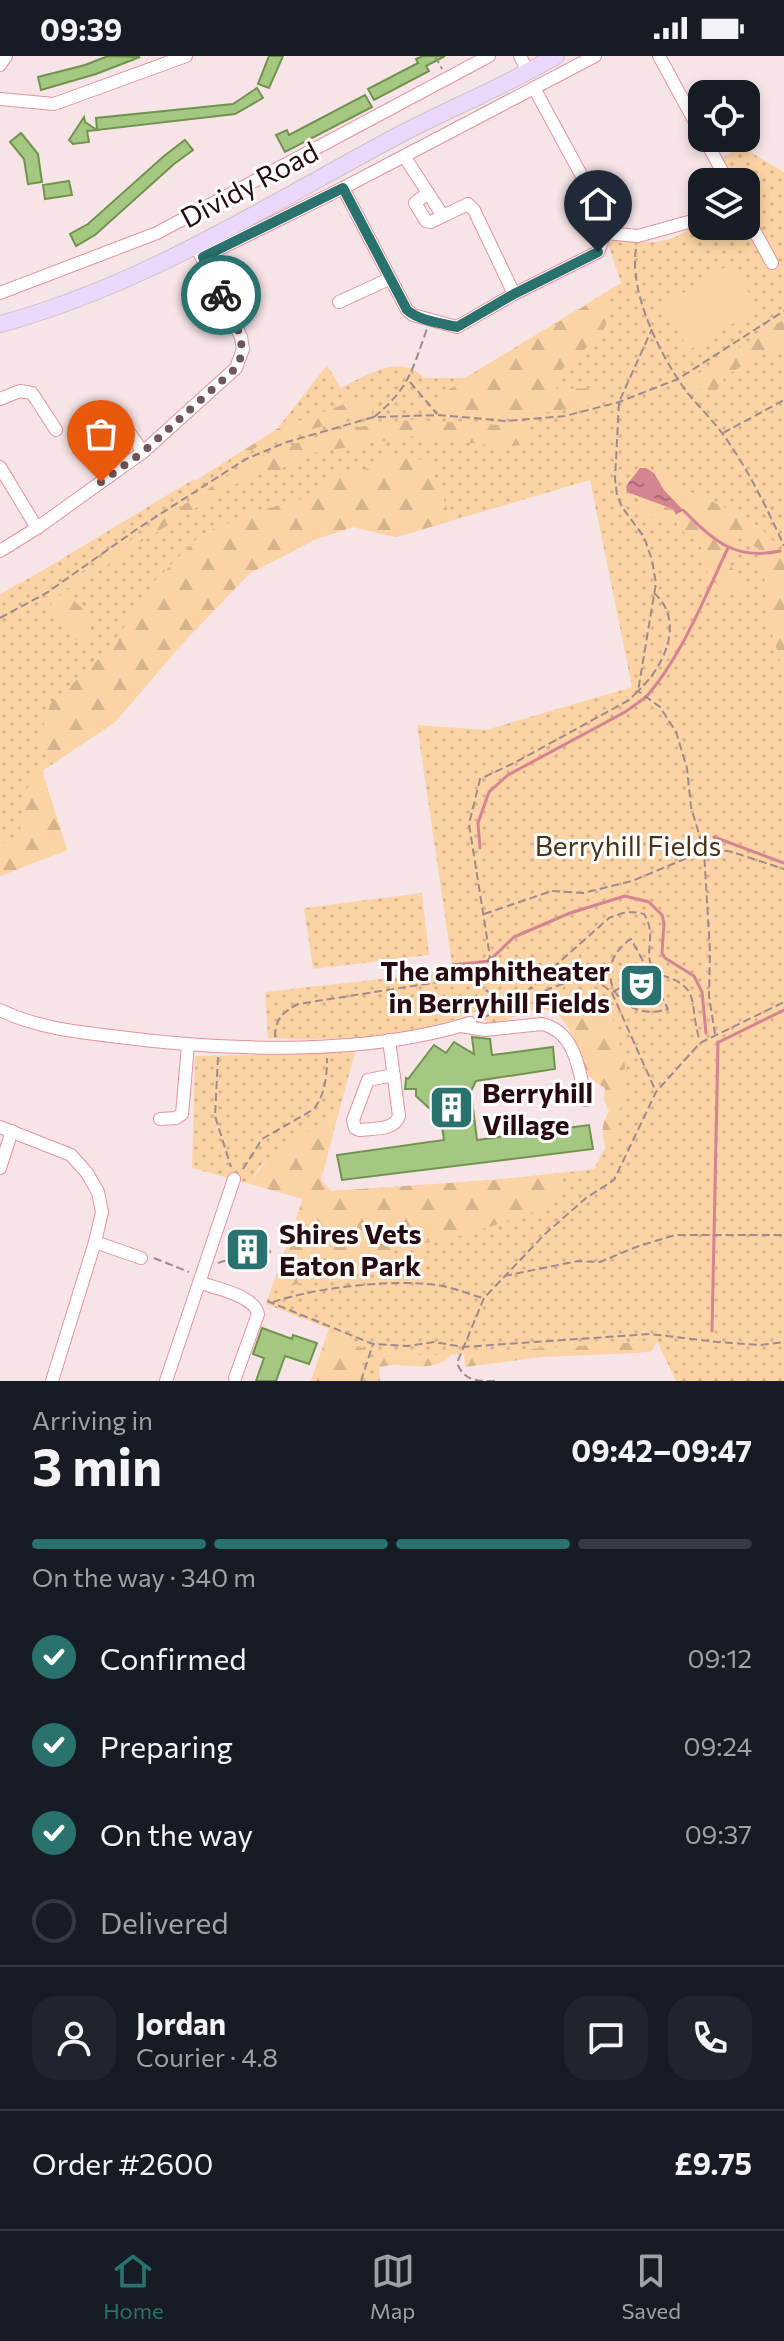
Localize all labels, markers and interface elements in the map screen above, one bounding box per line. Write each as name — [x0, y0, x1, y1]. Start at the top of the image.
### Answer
text: 09:39 — [40, 10, 122, 47]
map controls — [688, 80, 760, 240]
button: locate — [688, 80, 760, 152]
street label: Dividy Road — [174, 134, 324, 234]
button: layers — [688, 168, 760, 240]
pin — [564, 170, 632, 252]
icon: home — [576, 182, 620, 226]
courier — [181, 255, 261, 335]
icon: bike — [199, 273, 243, 317]
pin — [67, 400, 135, 482]
icon: bag — [79, 412, 123, 456]
park label: Berryhill Fields — [535, 828, 721, 862]
place label: The amphitheater in Berryhill Fields — [380, 953, 610, 1019]
theatre icon: The amphitheater in Berryhill Fields — [617, 962, 665, 1010]
place label: Berryhill Village — [482, 1075, 593, 1141]
building icon: Berryhill Village — [427, 1084, 475, 1132]
place label: Shires Vets Eaton Park — [279, 1216, 422, 1282]
building icon: Shires Vets Eaton Park — [224, 1225, 272, 1273]
text: Arriving in — [32, 1404, 153, 1435]
text: 09:42–09:47 — [571, 1431, 752, 1468]
text: 3 min — [32, 1433, 162, 1497]
text: On the way · 340 m — [32, 1561, 256, 1592]
icon: check — [32, 1635, 76, 1679]
text: Confirmed — [100, 1639, 247, 1676]
text: 09:12 — [688, 1642, 752, 1673]
icon: check — [32, 1723, 76, 1767]
text: Preparing — [100, 1727, 233, 1764]
text: 09:24 — [684, 1730, 752, 1761]
icon: check — [32, 1811, 76, 1855]
text: On the way — [100, 1815, 253, 1852]
text: 09:37 — [685, 1818, 752, 1849]
text: Delivered — [100, 1903, 229, 1940]
button: person — [32, 1996, 116, 2080]
button: chat — [564, 1996, 648, 2080]
button: phone — [668, 1996, 752, 2080]
text: Jordan — [136, 2004, 226, 2041]
text: Courier · 4.8 — [136, 2041, 278, 2072]
text: Order #2600 — [32, 2144, 213, 2181]
text: £9.75 — [674, 2144, 752, 2181]
tab: Home — [103, 2249, 164, 2324]
tab: Map — [370, 2249, 415, 2324]
tab: Saved — [621, 2249, 681, 2324]

